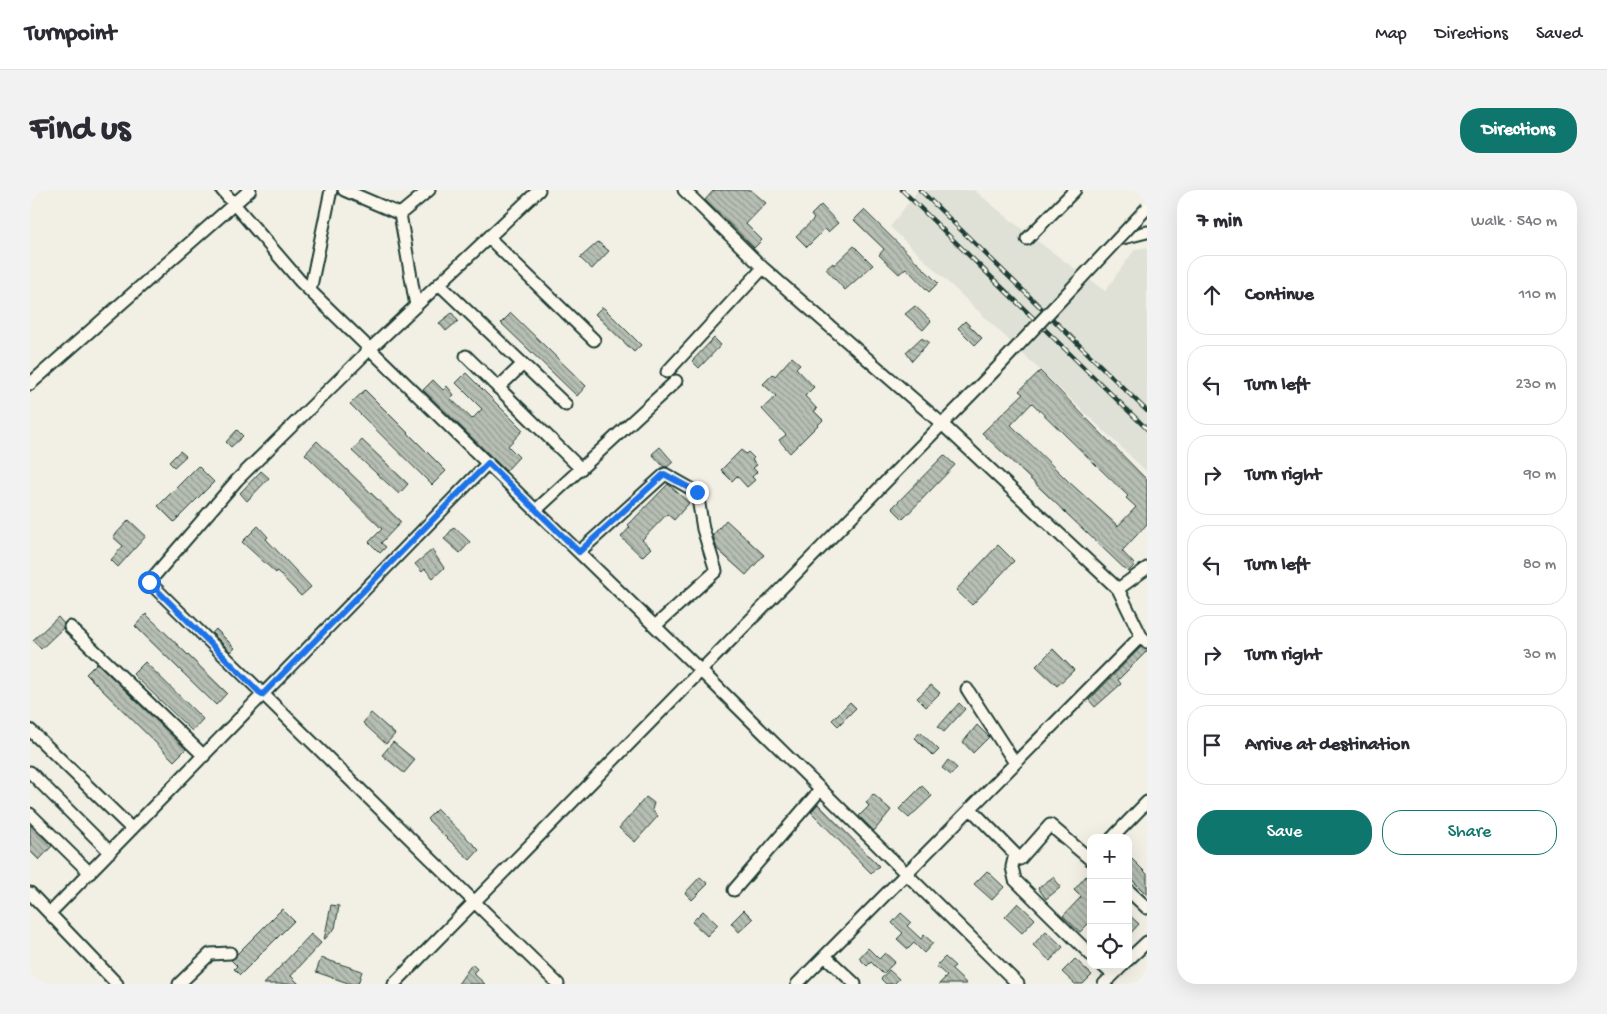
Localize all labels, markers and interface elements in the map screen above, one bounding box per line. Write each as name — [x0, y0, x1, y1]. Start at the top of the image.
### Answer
text: Turnpoint — [25, 20, 116, 49]
text: Map — [1375, 24, 1407, 45]
text: Directions — [1435, 24, 1508, 45]
text: Saved — [1536, 24, 1582, 45]
button: Directions — [1460, 108, 1577, 153]
text: Find us — [30, 110, 130, 151]
text: 7 min — [1197, 210, 1242, 235]
text: Walk · 540 m — [1471, 213, 1557, 232]
icon: ahead — [1198, 281, 1226, 309]
text: Continue — [1245, 284, 1314, 307]
text: 110 m — [1519, 286, 1556, 305]
icon: left — [1198, 371, 1226, 399]
text: Turn left — [1245, 374, 1309, 397]
text: 230 m — [1516, 376, 1556, 395]
icon: right — [1198, 461, 1226, 489]
text: Turn right — [1245, 464, 1321, 487]
text: 90 m — [1524, 466, 1556, 485]
route end — [686, 481, 709, 504]
icon: left — [1198, 551, 1226, 579]
text: Turn left — [1245, 554, 1309, 577]
text: 80 m — [1523, 556, 1556, 575]
route start — [138, 571, 161, 594]
icon: right — [1198, 641, 1226, 669]
text: Turn right — [1245, 644, 1321, 667]
text: 30 m — [1523, 646, 1556, 665]
icon: arrive — [1198, 731, 1226, 759]
text: Arrive at destination — [1245, 734, 1409, 757]
button: Save — [1197, 810, 1372, 855]
button: Share — [1382, 810, 1557, 855]
map controls — [1087, 834, 1132, 969]
button: + — [1087, 834, 1132, 879]
button: − — [1087, 879, 1132, 924]
button: locate — [1087, 924, 1132, 969]

